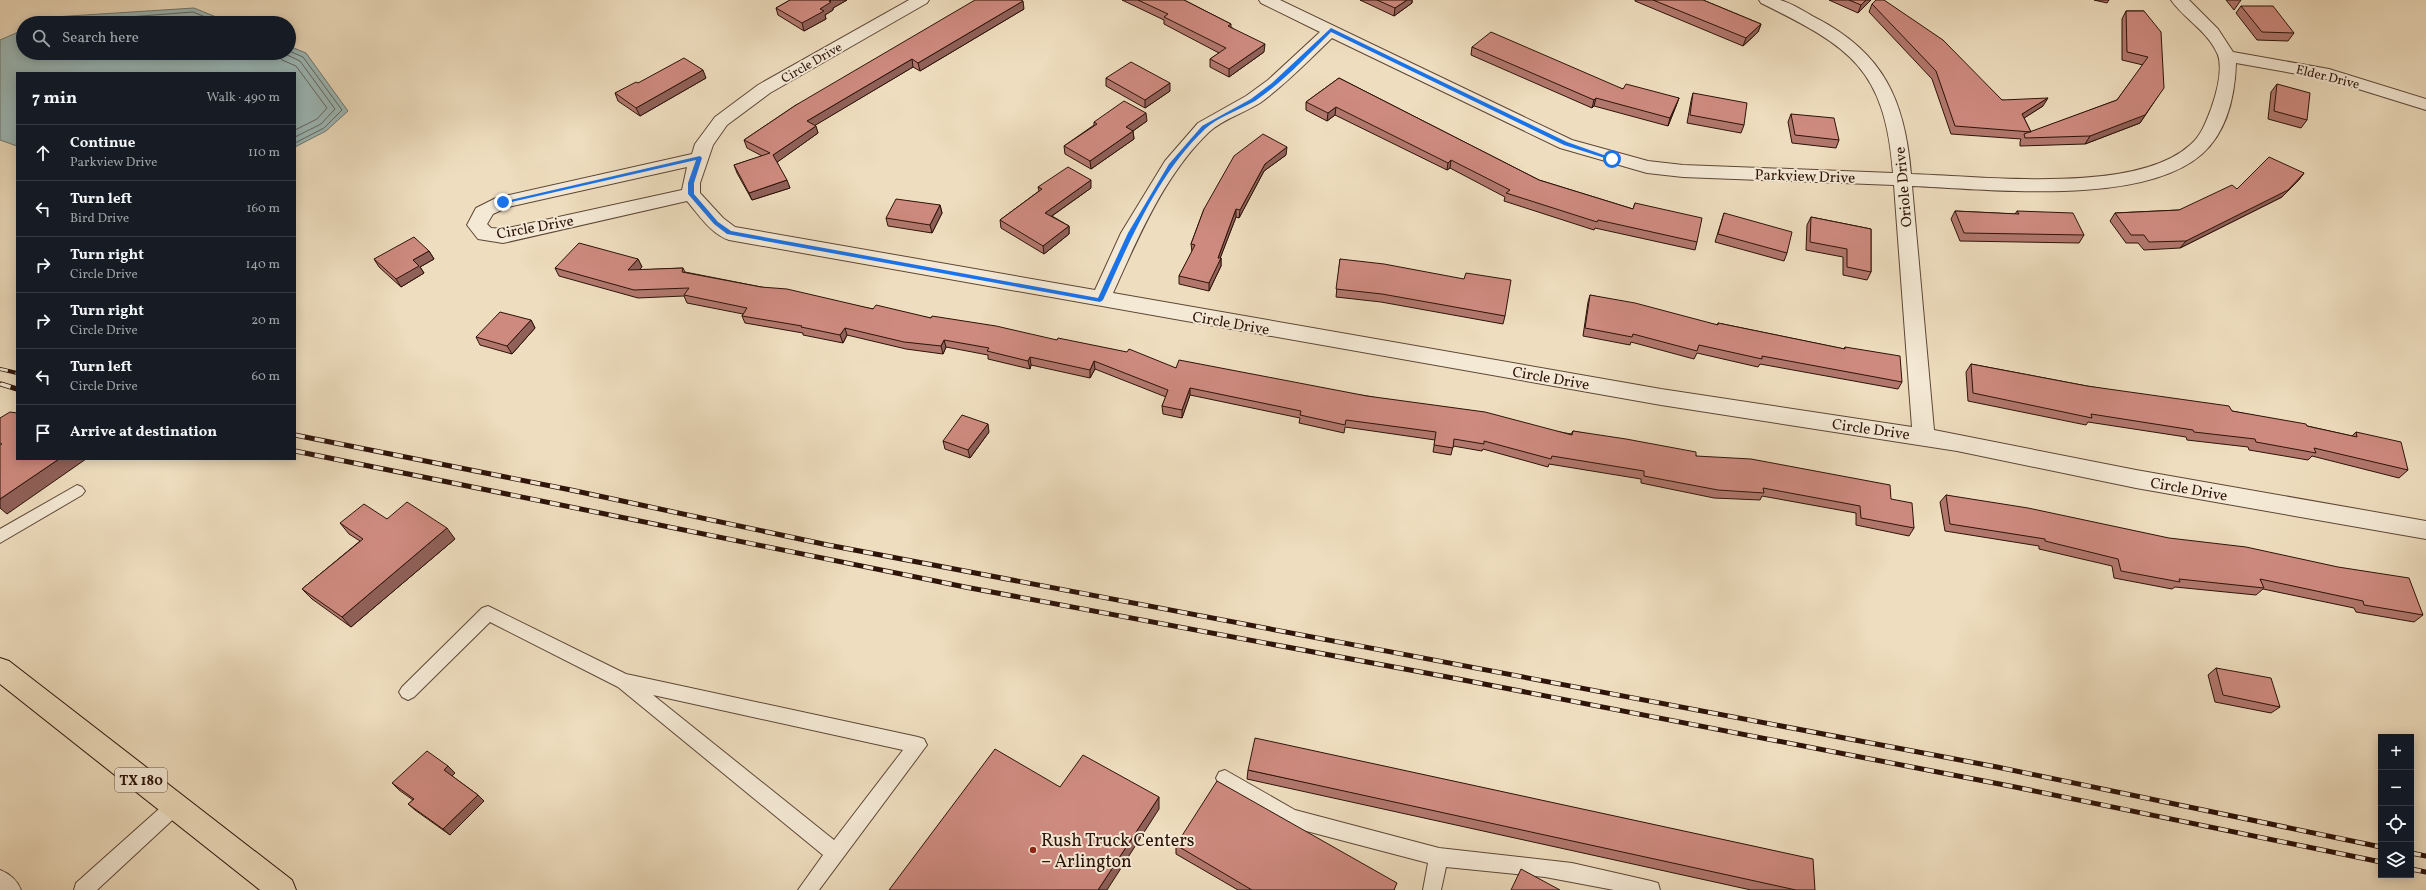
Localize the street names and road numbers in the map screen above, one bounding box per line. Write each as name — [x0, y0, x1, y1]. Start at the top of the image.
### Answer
street label: Circle Drive — [778, 39, 846, 88]
street label: Elder Drive — [2294, 61, 2361, 95]
street label: Oriole Drive — [1891, 146, 1918, 228]
street label: Parkview Drive — [1754, 165, 1856, 190]
street label: Circle Drive — [495, 211, 576, 246]
street label: Circle Drive — [1190, 307, 1271, 342]
street label: Circle Drive — [1510, 362, 1591, 397]
street label: Circle Drive — [1831, 415, 1911, 446]
street label: Circle Drive — [2148, 473, 2229, 508]
road number: TX 180 — [115, 768, 167, 792]

